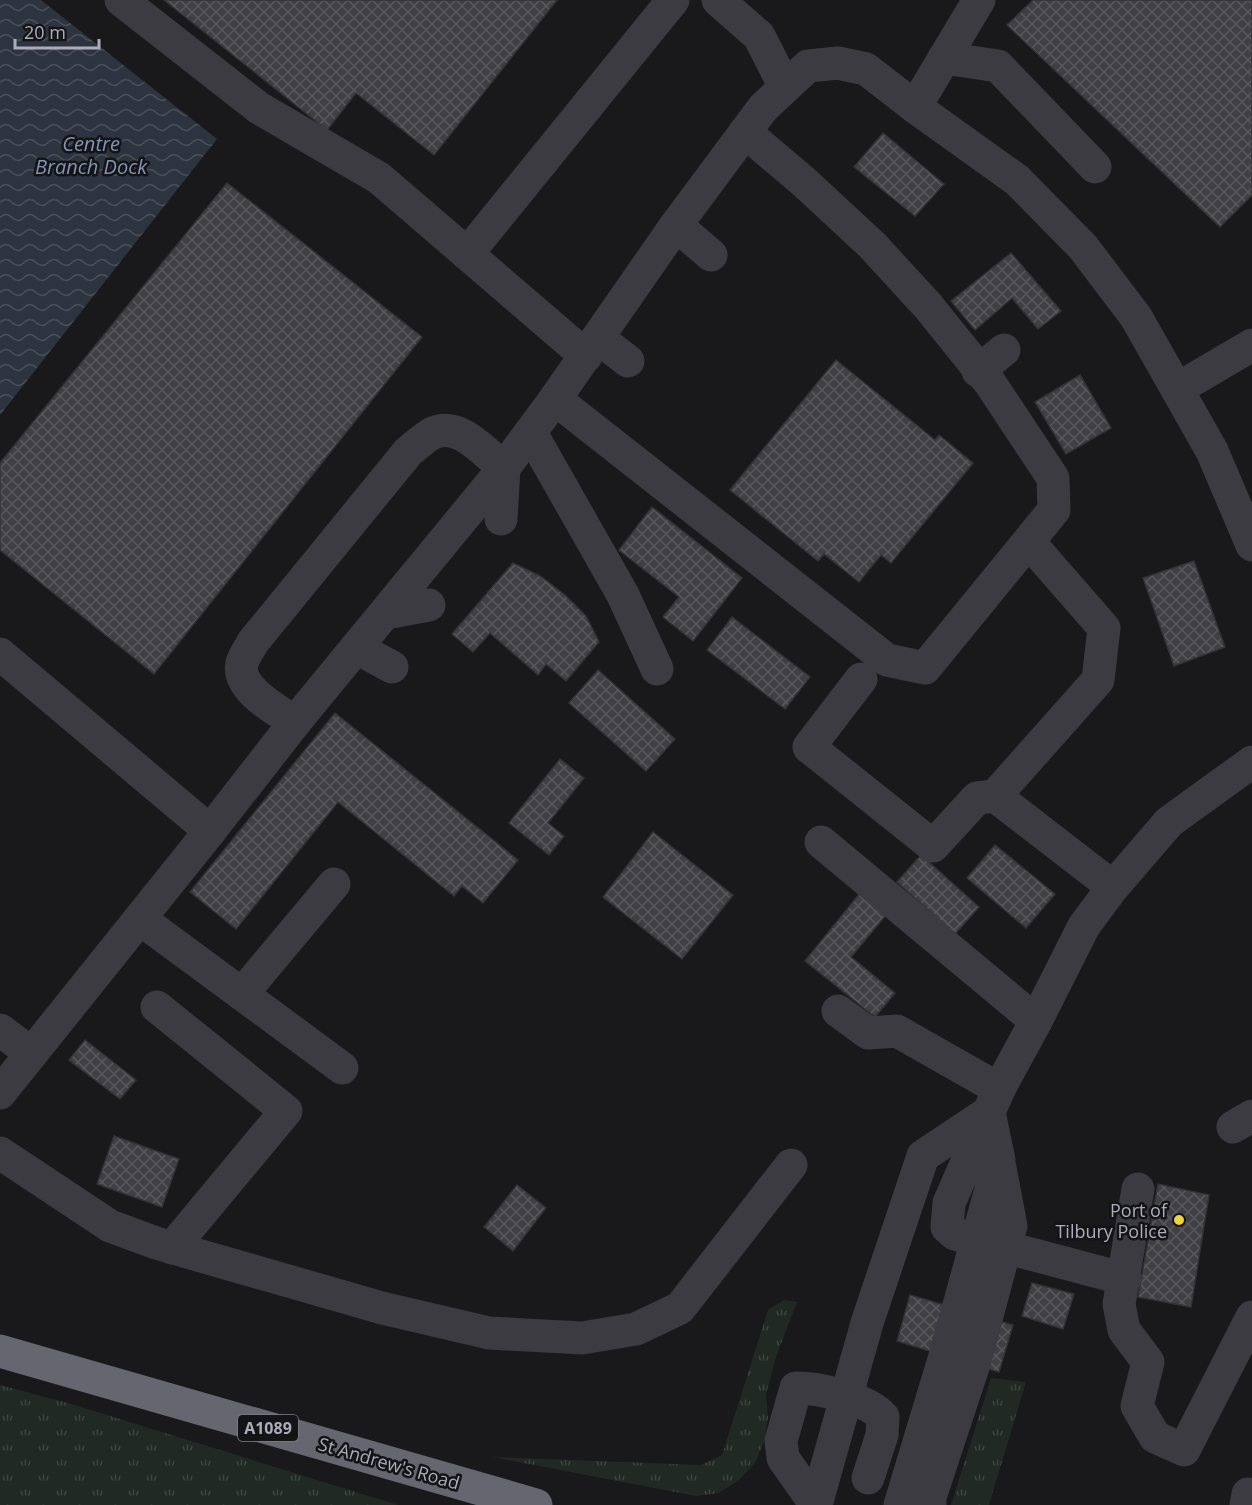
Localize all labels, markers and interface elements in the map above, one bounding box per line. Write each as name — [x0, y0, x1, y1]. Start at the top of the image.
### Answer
scale bar — [15, 12, 99, 50]
text: 20 m — [24, 20, 66, 44]
water label: Centre Branch Dock — [35, 130, 148, 180]
place label: Port of Tilbury Police — [1055, 1198, 1168, 1243]
marker: Port of Tilbury Police — [1172, 1213, 1186, 1227]
road number: A1089 — [238, 1415, 298, 1441]
street label: St Andrew's Road — [316, 1431, 462, 1495]

